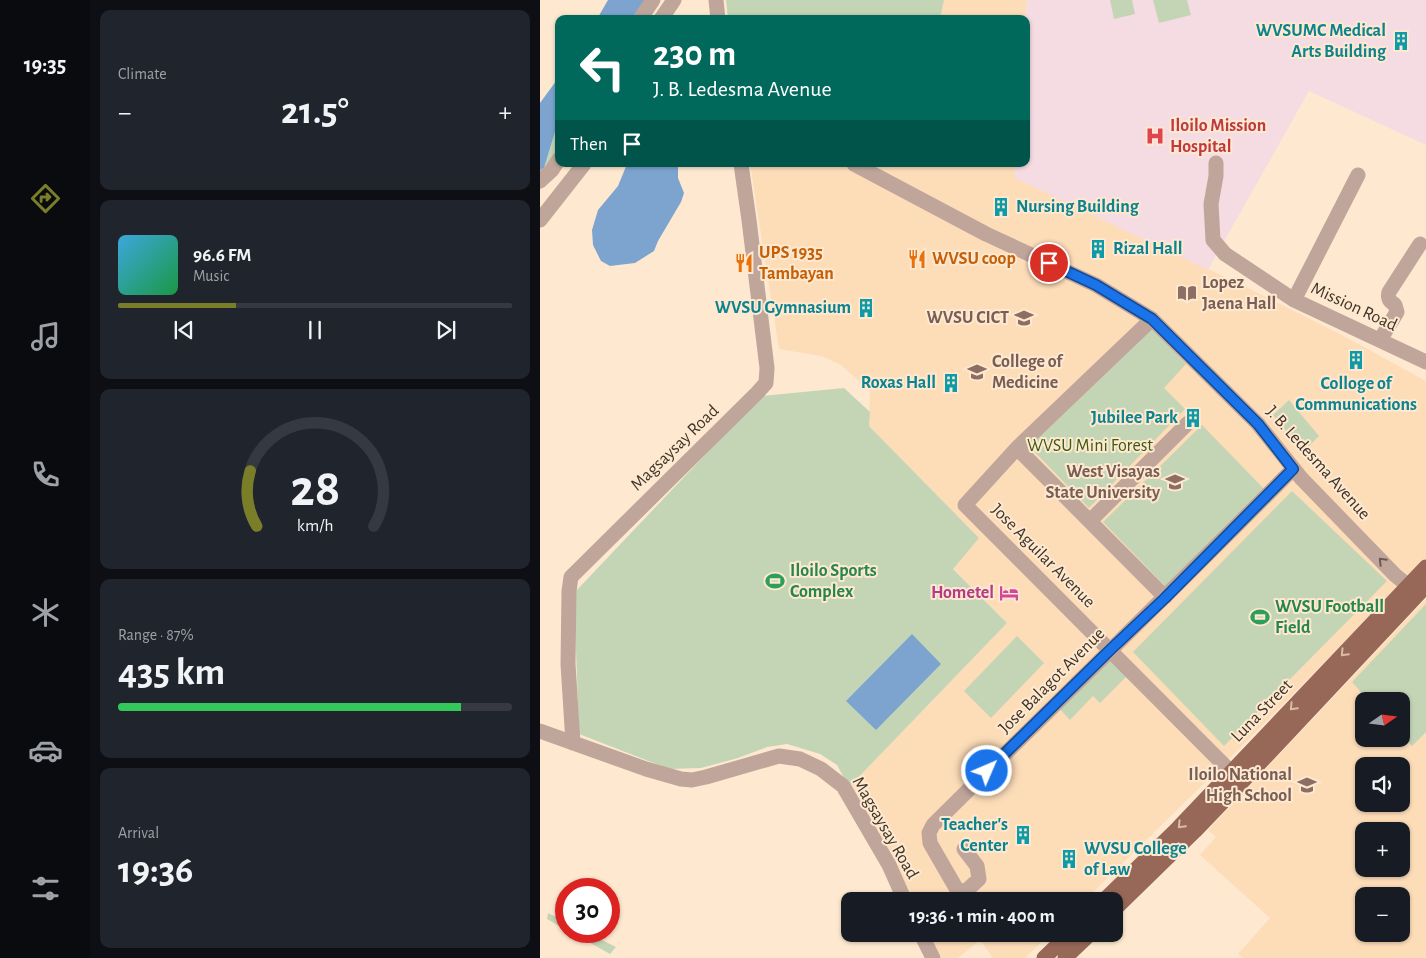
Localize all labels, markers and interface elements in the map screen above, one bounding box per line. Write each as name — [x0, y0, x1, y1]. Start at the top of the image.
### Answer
place label: WVSUMC Medical Arts Building — [1256, 22, 1387, 61]
building icon: WVSUMC Medical Arts Building — [1390, 30, 1412, 52]
icon: left — [570, 35, 635, 100]
text: 230 m — [653, 37, 736, 72]
text: 19:35 — [24, 54, 66, 76]
text: Climate — [118, 66, 167, 82]
text: J. B. Ledesma Avenue — [653, 78, 832, 100]
text: 21.5° — [281, 93, 349, 131]
text: − — [118, 99, 131, 127]
text: + — [499, 99, 512, 127]
place label: Iloilo Mission Hospital — [1170, 117, 1266, 156]
hospital icon: Iloilo Mission Hospital — [1144, 125, 1166, 147]
icon: arrive — [618, 130, 646, 158]
text: Then — [570, 135, 608, 154]
icon: directions — [28, 181, 63, 216]
building icon: Nursing Building — [990, 196, 1012, 218]
place label: Nursing Building — [1016, 198, 1140, 216]
building icon: Rizal Hall — [1087, 238, 1109, 260]
place label: Rizal Hall — [1113, 240, 1182, 258]
pin — [1028, 242, 1070, 284]
place label: UPS 1935 Tambayan — [759, 244, 834, 283]
text: 96.6 FM — [193, 246, 251, 265]
restaurant icon: WVSU coop — [906, 248, 928, 270]
icon: arrive — [1035, 249, 1063, 277]
place label: WVSU coop — [932, 250, 1016, 268]
restaurant icon: UPS 1935 Tambayan — [733, 252, 755, 274]
text: Music — [193, 268, 229, 284]
place label: Lopez Jaena Hall — [1202, 274, 1276, 313]
street label: Mission Road — [1308, 279, 1400, 335]
library icon: Lopez Jaena Hall — [1176, 282, 1198, 304]
building icon: WVSU Gymnasium — [855, 297, 877, 319]
place label: WVSU Gymnasium — [715, 299, 851, 317]
school or university icon: WVSU CICT — [1013, 307, 1035, 329]
place label: WVSU CICT — [926, 309, 1009, 327]
icon: previous — [170, 316, 198, 344]
icon: pause — [301, 316, 329, 344]
icon: next — [432, 316, 460, 344]
icon: music — [28, 319, 63, 354]
building icon: Colloge of Communications — [1345, 349, 1367, 371]
place label: College of Medicine — [992, 353, 1064, 392]
school or university icon: College of Medicine — [966, 361, 988, 383]
building icon: Roxas Hall — [940, 372, 962, 394]
place label: Roxas Hall — [861, 374, 936, 392]
place label: Colloge of Communications — [1295, 375, 1417, 414]
street label: Magsaysay Road — [627, 402, 723, 494]
street label: J. B. Ledesma Avenue — [1262, 403, 1374, 523]
building icon: Jubilee Park — [1182, 407, 1204, 429]
place label: Jubilee Park — [1091, 409, 1178, 427]
park label: WVSU Mini Forest — [1027, 437, 1153, 455]
icon: phone — [28, 457, 63, 492]
text: 28 — [290, 463, 340, 515]
place label: West Visayas State University — [1045, 463, 1161, 502]
school or university icon: West Visayas State University — [1164, 471, 1186, 493]
street label: Jose Aguilar Avenue — [988, 501, 1098, 611]
text: km/h — [297, 517, 333, 535]
one-way arrow — [1379, 558, 1388, 567]
place label: Iloilo Sports Complex — [790, 562, 877, 601]
sports icon: Iloilo Sports Complex — [764, 570, 786, 592]
hotel icon: Hometel — [998, 582, 1020, 604]
place label: Hometel — [931, 584, 994, 602]
icon: climate — [28, 595, 63, 630]
place label: WVSU Football Field — [1275, 598, 1384, 637]
sports icon: WVSU Football Field — [1249, 606, 1271, 628]
street label: Jose Balagot Avenue — [996, 625, 1108, 737]
text: Range · 87% — [118, 627, 194, 643]
one-way arrow — [1341, 647, 1350, 656]
text: 435 km — [118, 654, 225, 692]
street label: Luna Street — [1228, 676, 1296, 746]
north arrow — [1355, 692, 1410, 748]
map controls — [1355, 692, 1410, 942]
one-way arrow — [1289, 701, 1298, 710]
icon: car — [28, 733, 63, 768]
position arrow — [960, 744, 1012, 796]
button: sound — [1355, 757, 1410, 812]
place label: Iloilo National High School — [1188, 766, 1292, 805]
street label: Magsaysay Road — [849, 774, 921, 882]
school or university icon: Iloilo National High School — [1296, 774, 1318, 796]
place label: Teacher's Center — [941, 816, 1009, 855]
one-way arrow — [1178, 819, 1187, 828]
button: + — [1355, 822, 1410, 877]
building icon: Teacher's Center — [1012, 824, 1034, 846]
text: Arrival — [118, 825, 159, 841]
place label: WVSU College of Law — [1084, 840, 1187, 879]
building icon: WVSU College of Law — [1058, 848, 1080, 870]
text: 19:36 — [118, 852, 193, 890]
icon: filters — [28, 871, 63, 906]
speed limit sign: 30 — [555, 878, 620, 943]
button: − — [1355, 887, 1410, 942]
text: 19:36 · 1 min · 400 m — [909, 907, 1055, 926]

